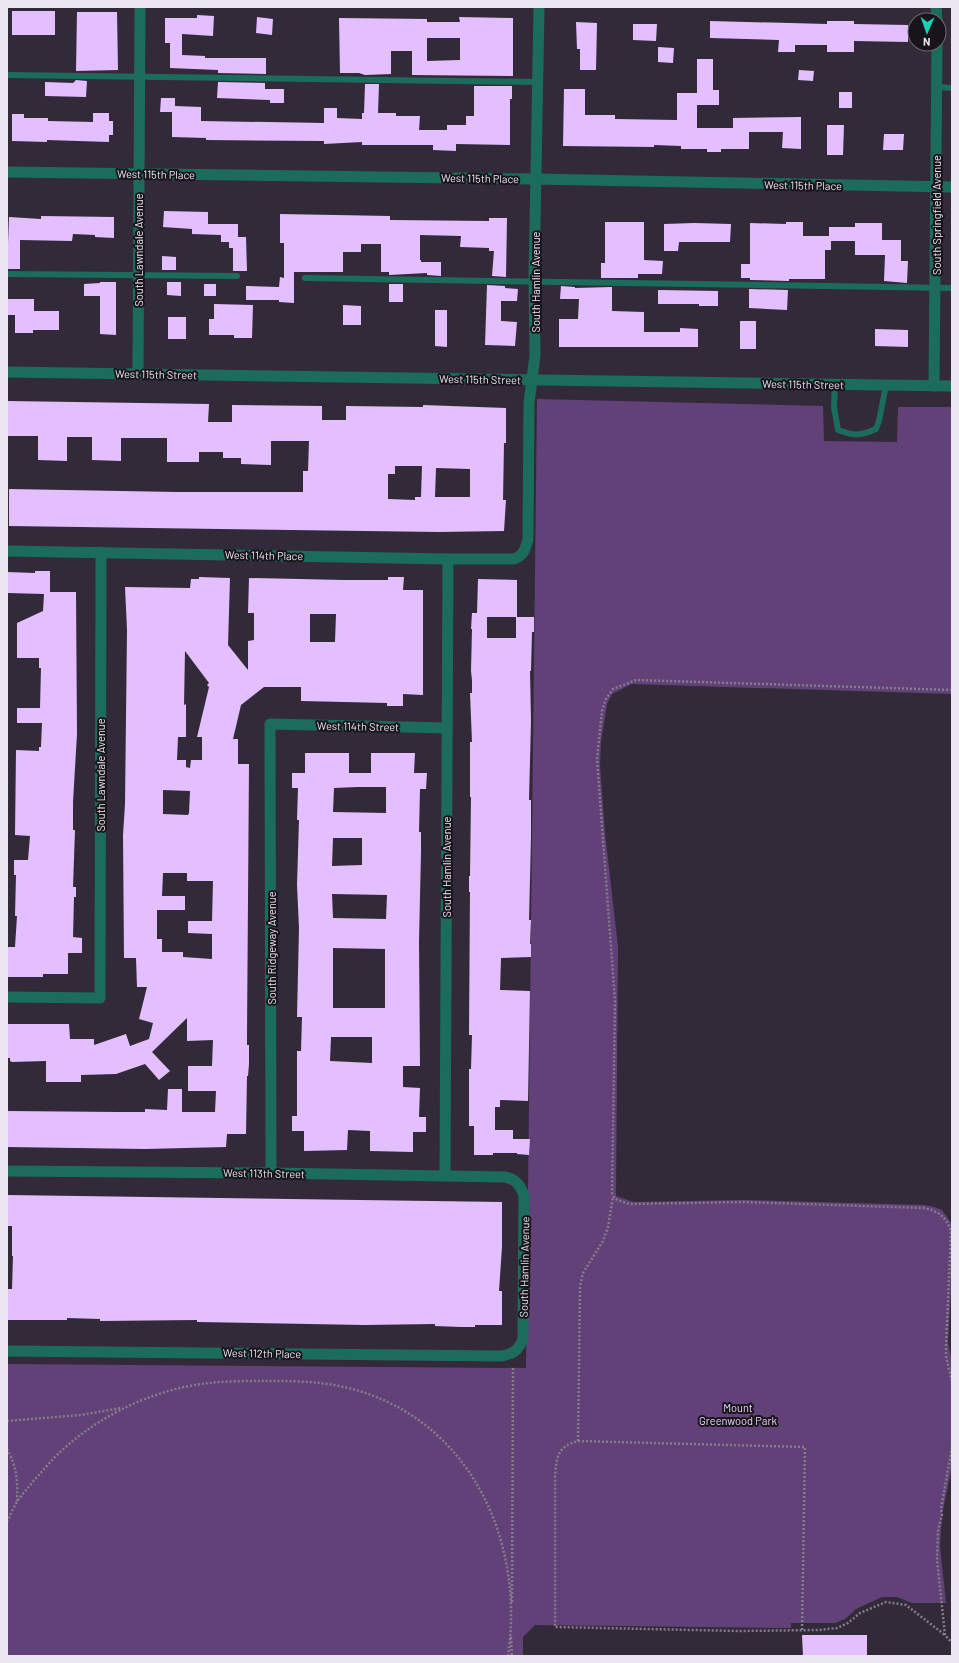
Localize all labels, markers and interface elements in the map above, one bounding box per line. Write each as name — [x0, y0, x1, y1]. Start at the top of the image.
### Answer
north arrow — [907, 12, 947, 52]
text: N — [923, 36, 931, 49]
street label: South Springfield Avenue — [930, 155, 943, 275]
street label: West 115th Place — [117, 167, 195, 181]
street label: West 115th Place — [441, 171, 519, 185]
street label: West 115th Place — [764, 178, 842, 192]
street label: South Lawndale Avenue — [132, 193, 145, 307]
street label: South Hamlin Avenue — [529, 231, 542, 332]
street label: West 115th Street — [115, 367, 197, 381]
street label: West 115th Street — [439, 372, 521, 386]
street label: West 115th Street — [762, 377, 844, 391]
street label: West 114th Place — [225, 548, 303, 562]
street label: South Lawndale Avenue — [94, 718, 107, 832]
street label: West 114th Street — [317, 719, 399, 733]
street label: South Hamlin Avenue — [440, 816, 453, 917]
street label: South Ridgeway Avenue — [265, 891, 278, 1005]
street label: West 113th Street — [223, 1166, 305, 1180]
street label: South Hamlin Avenue — [517, 1216, 531, 1317]
street label: West 112th Place — [223, 1346, 301, 1360]
park label: Mount Greenwood Park — [699, 1401, 777, 1427]

